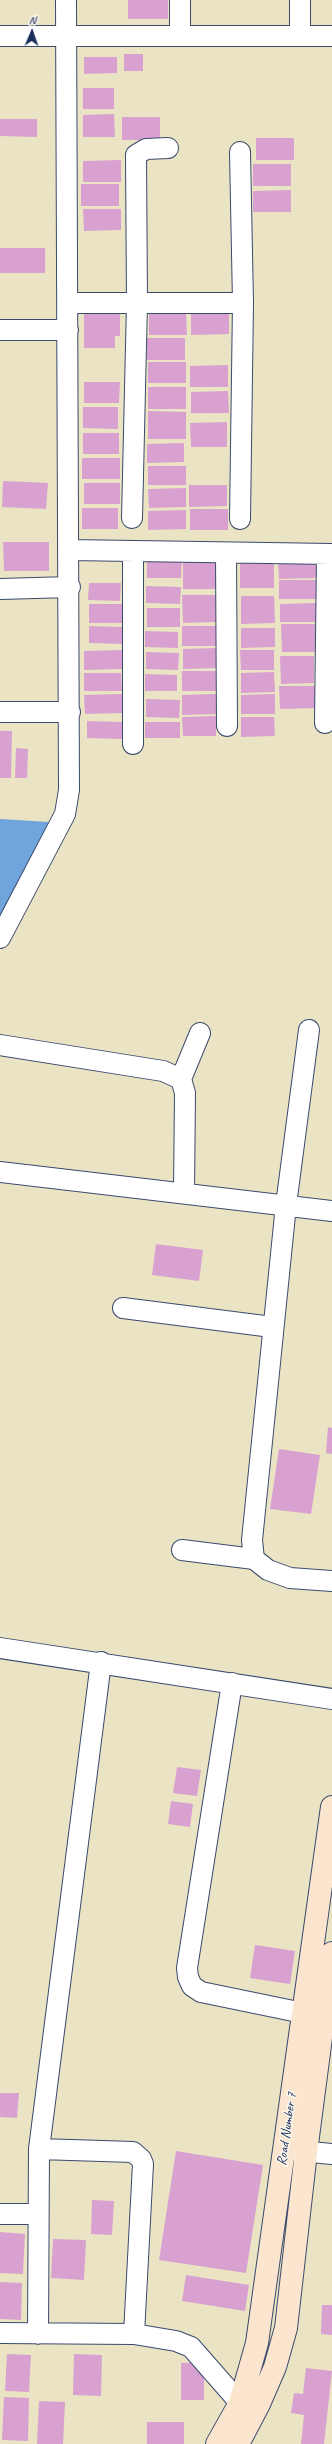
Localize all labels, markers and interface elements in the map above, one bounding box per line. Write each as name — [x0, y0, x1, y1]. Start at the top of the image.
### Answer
north arrow — [12, 12, 52, 52]
text: N — [29, 13, 36, 27]
street label: Road Number 7 — [274, 2091, 300, 2167]

